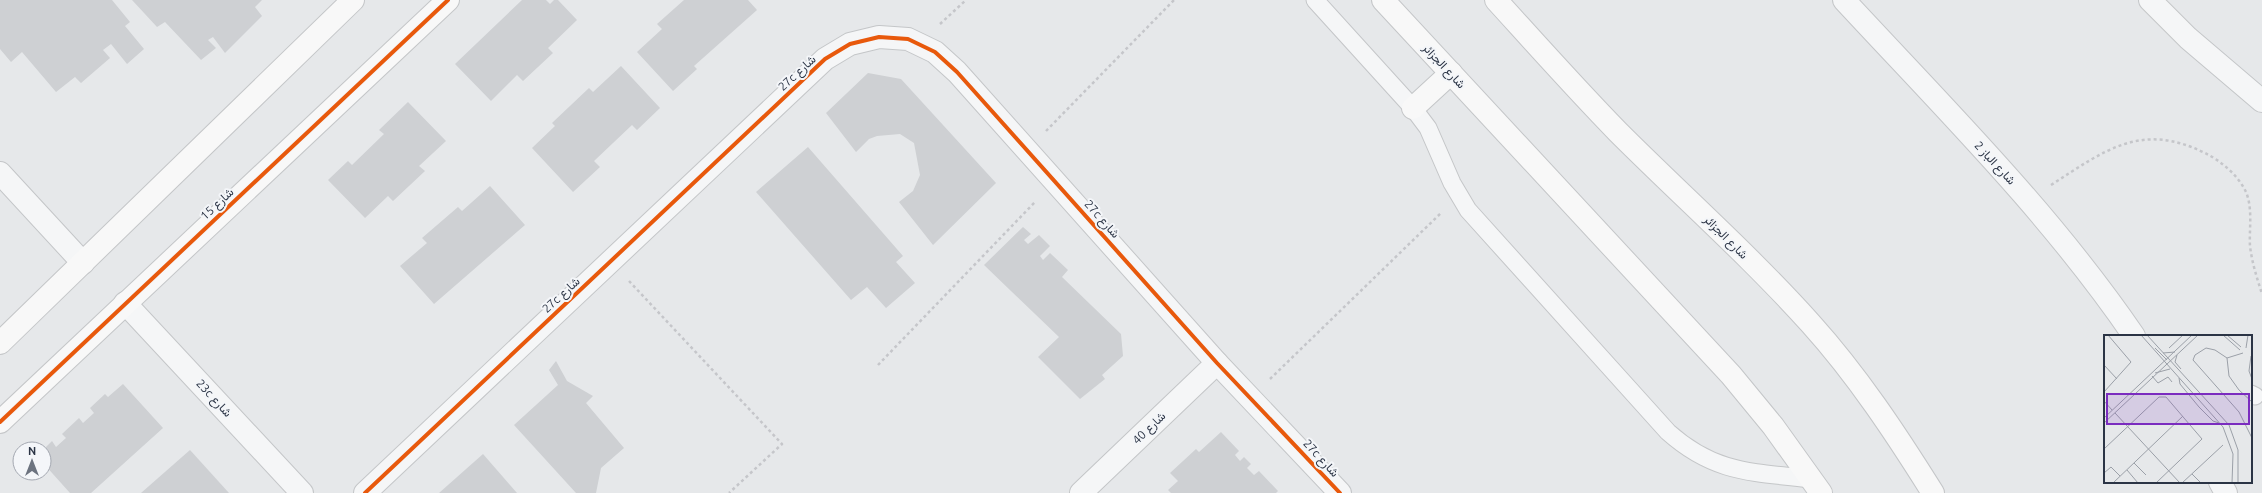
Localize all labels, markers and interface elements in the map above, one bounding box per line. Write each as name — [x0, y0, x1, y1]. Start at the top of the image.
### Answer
street label: شارع الجزائر — [1418, 40, 1468, 93]
street label: 27c شارع — [775, 52, 820, 95]
street label: شارع الباز 2 — [1970, 138, 2019, 189]
street label: شارع 15 — [197, 185, 238, 224]
street label: 27c شارع — [1080, 197, 1123, 242]
street label: شارع الجزائر — [1699, 211, 1751, 263]
street label: 27c شارع — [539, 274, 584, 317]
inset map — [2104, 335, 2252, 483]
street label: 23c شارع — [192, 376, 235, 421]
street label: شارع 40 — [1130, 409, 1170, 449]
street label: 27c شارع — [1299, 436, 1342, 481]
north arrow — [12, 441, 52, 481]
text: N — [28, 445, 36, 457]

